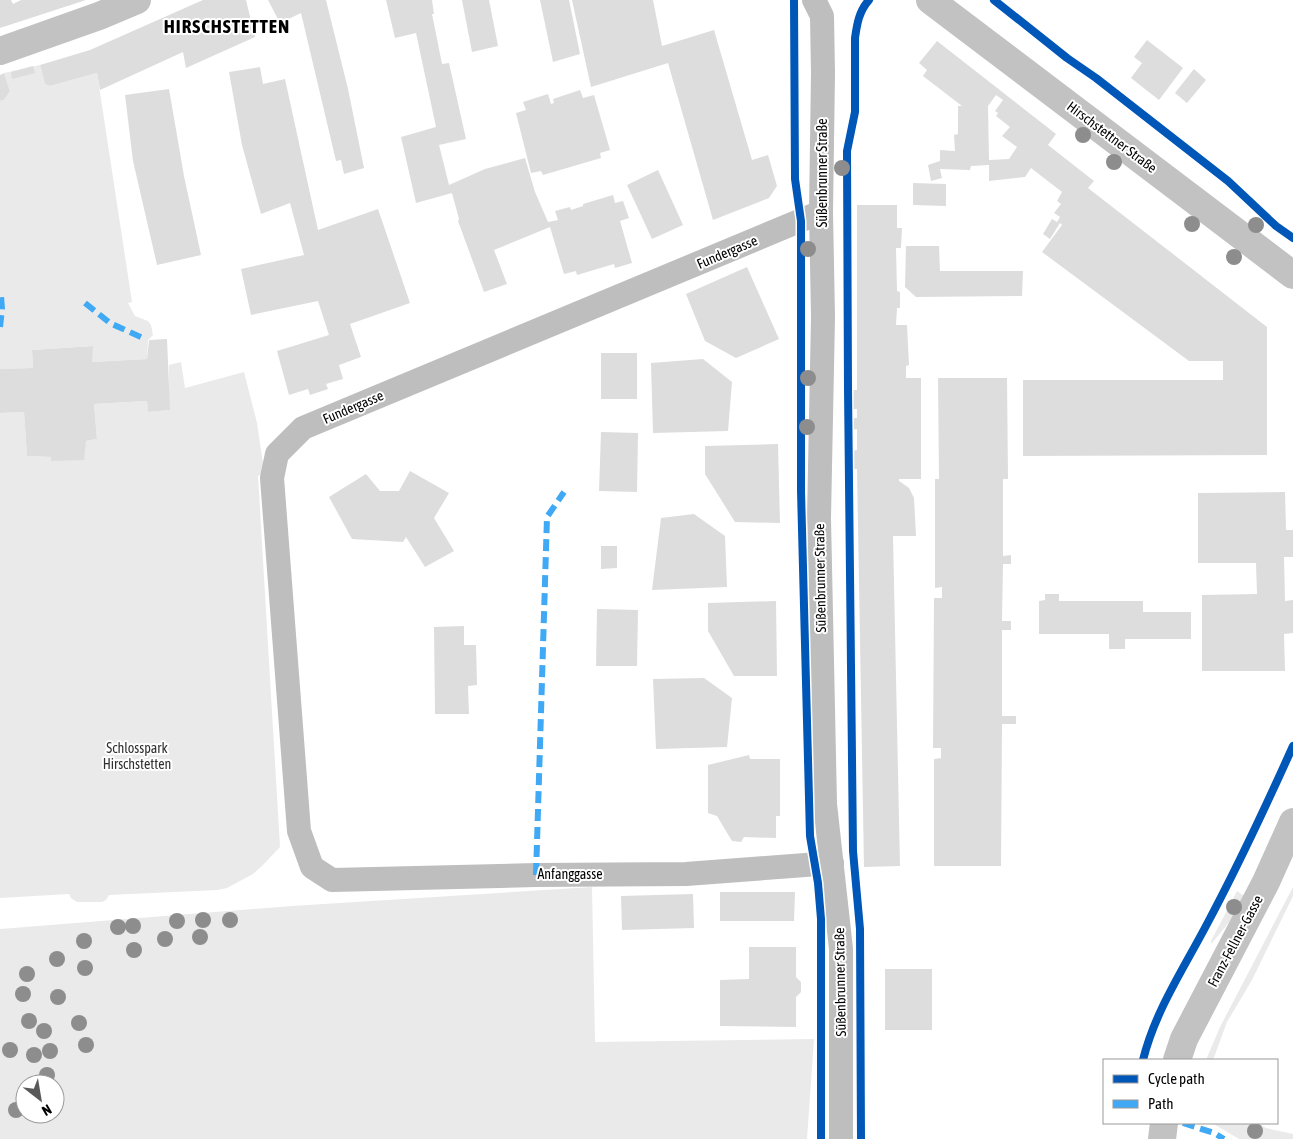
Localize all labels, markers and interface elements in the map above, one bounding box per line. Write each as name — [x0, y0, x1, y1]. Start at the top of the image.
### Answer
district label: HIRSCHSTETTEN — [164, 15, 290, 37]
street label: Hirschstettner Straße — [1064, 98, 1160, 176]
street label: Süßenbrunner Straße — [814, 118, 830, 228]
street label: Fundergasse — [694, 232, 760, 272]
street label: Fundergasse — [320, 387, 386, 427]
street label: Süßenbrunner Straße — [811, 523, 829, 633]
park label: Schlosspark Hirschstetten — [103, 740, 171, 772]
street label: Anfanggasse — [537, 866, 603, 882]
street label: Franz-Fellner-Gasse — [1204, 893, 1266, 989]
street label: Süßenbrunner Straße — [831, 927, 849, 1037]
legend — [1103, 1059, 1278, 1124]
text: Cycle path — [1148, 1070, 1205, 1087]
north arrow — [15, 1074, 65, 1124]
text: Path — [1148, 1095, 1174, 1112]
text: N — [39, 1101, 54, 1119]

